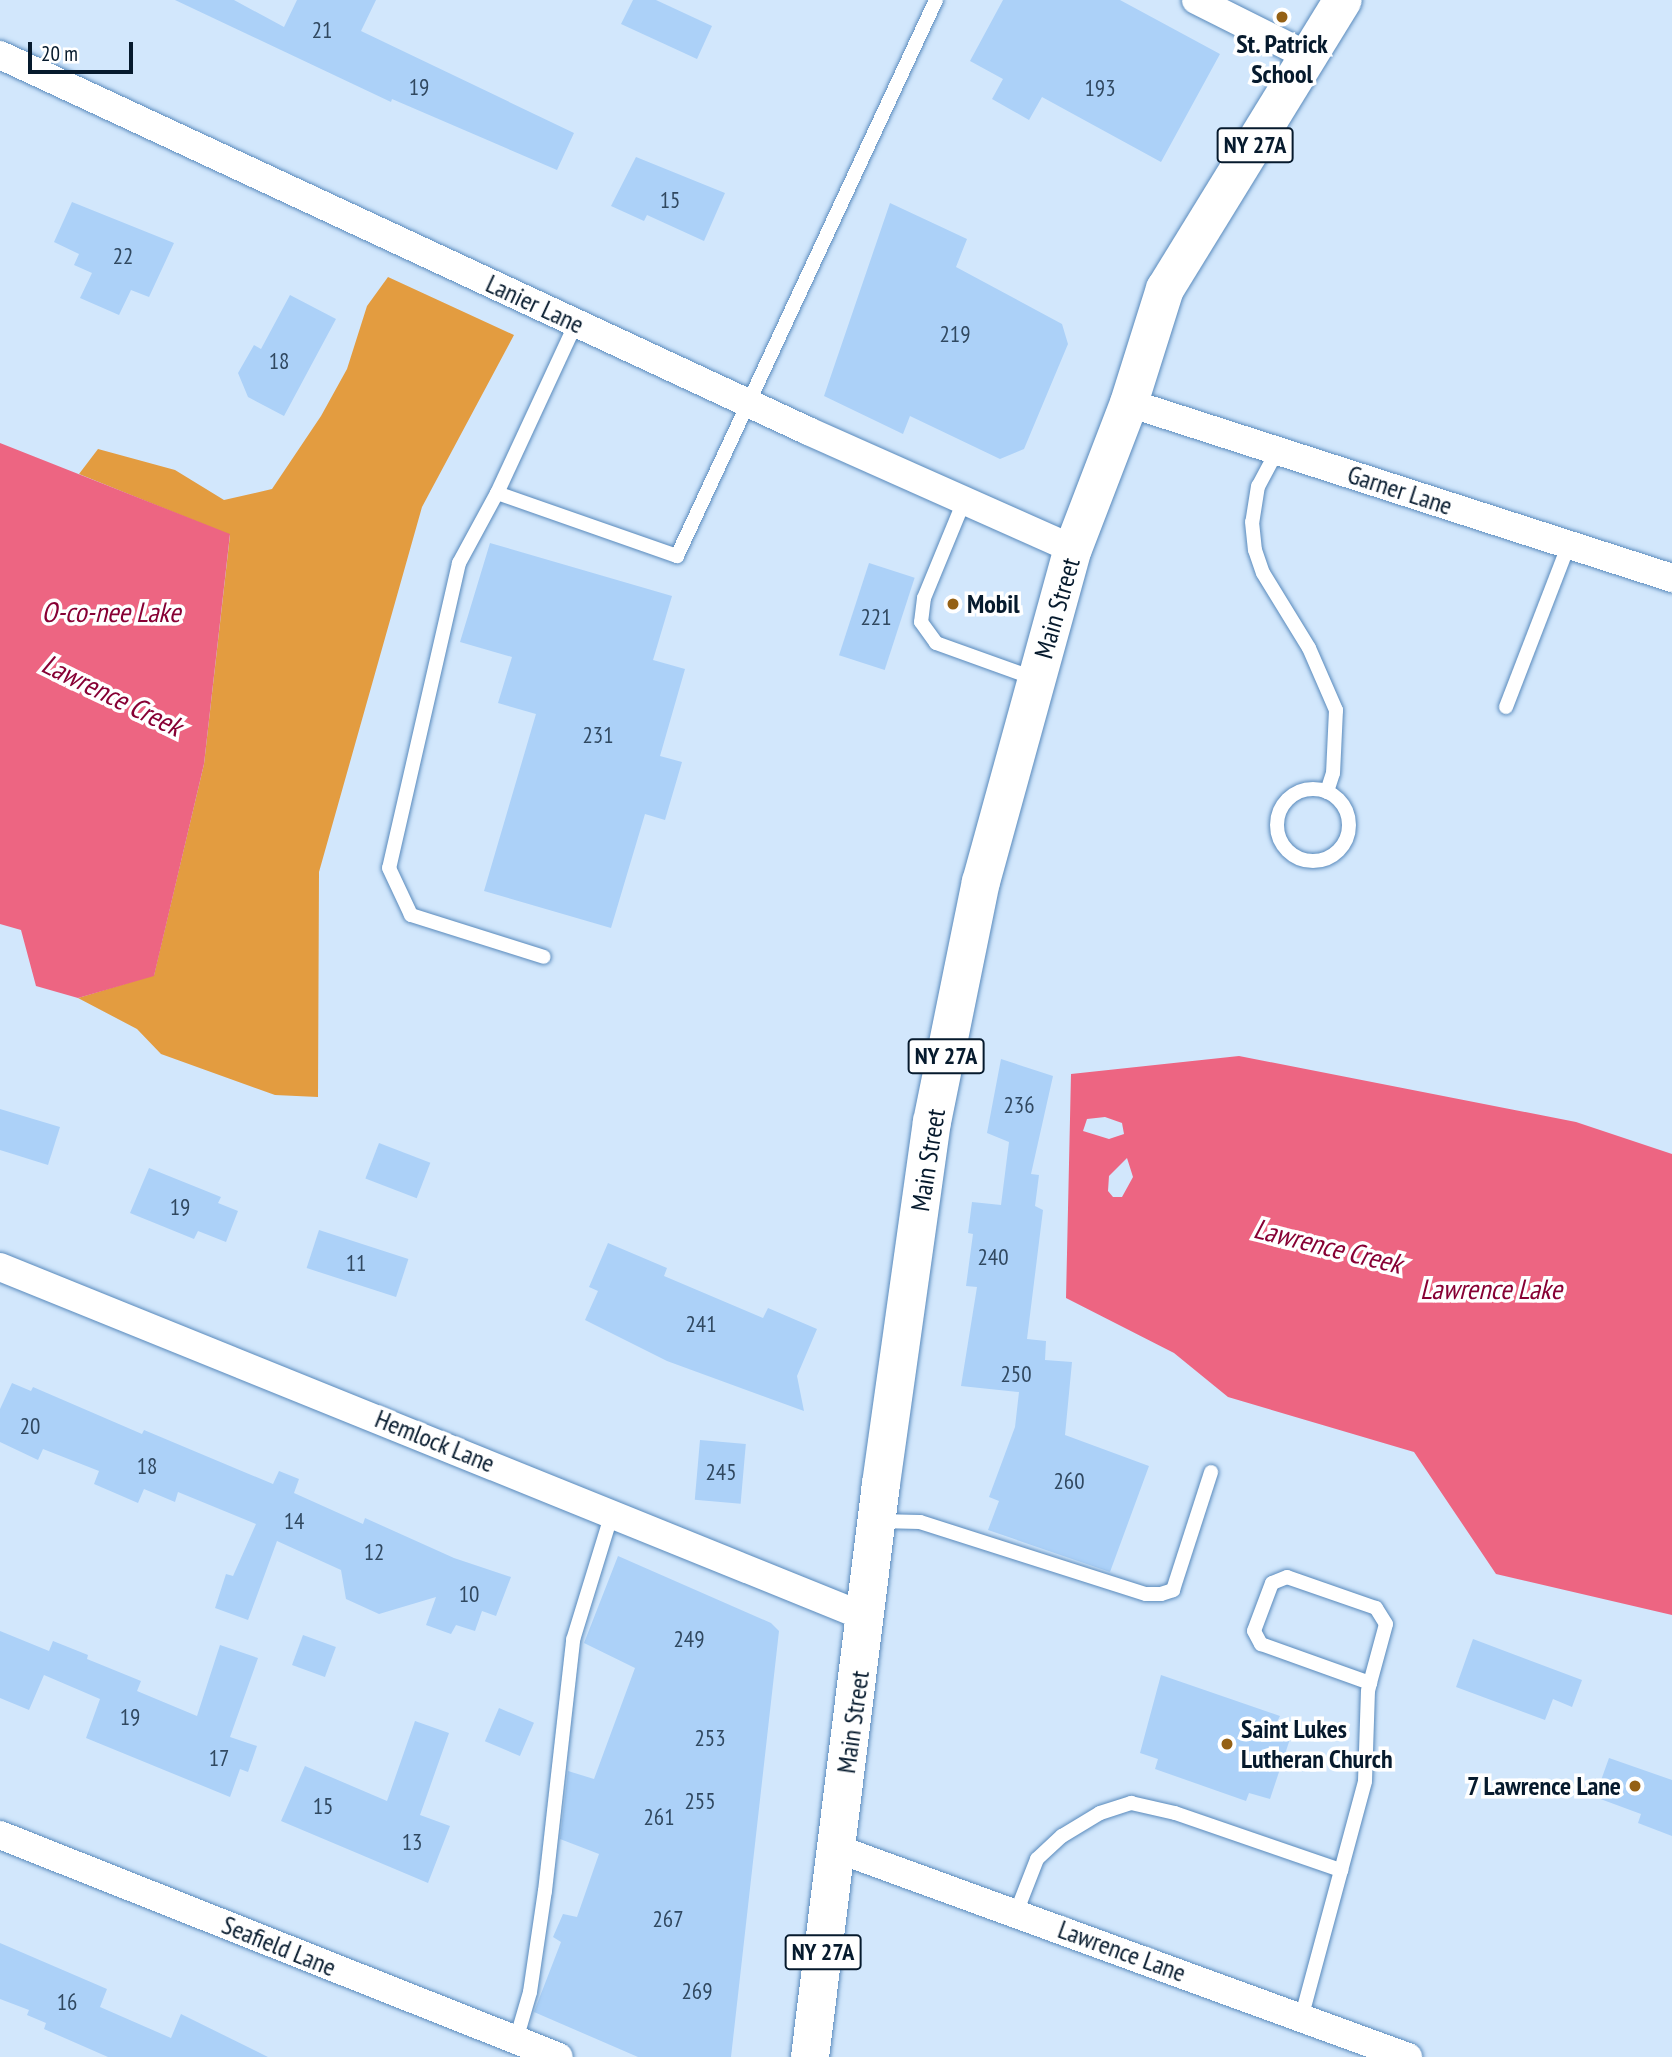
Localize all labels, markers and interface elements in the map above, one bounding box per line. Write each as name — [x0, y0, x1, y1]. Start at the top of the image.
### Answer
marker: St. Patrick School — [1274, 9, 1290, 25]
house number: 21 — [312, 16, 332, 44]
scale bar — [32, 28, 136, 72]
place label: St. Patrick School — [1235, 28, 1329, 90]
text: 20 m — [41, 40, 78, 67]
house number: 19 — [409, 73, 429, 101]
house number: 193 — [1084, 74, 1116, 102]
road number: NY 27A — [1215, 125, 1295, 166]
house number: 15 — [660, 186, 680, 214]
house number: 22 — [113, 242, 133, 270]
street label: Lanier Lane — [481, 268, 589, 340]
house number: 219 — [939, 320, 971, 348]
house number: 18 — [269, 347, 289, 375]
street label: Garner Lane — [1344, 458, 1456, 522]
street label: Main Street — [1028, 554, 1086, 662]
place label: Mobil — [967, 588, 1020, 620]
water label: O-co-nee Lake — [42, 595, 180, 629]
marker: Mobil — [945, 596, 961, 612]
house number: 221 — [860, 603, 892, 631]
water label: Lawrence Creek — [37, 647, 187, 743]
house number: 231 — [582, 721, 614, 749]
road number: NY 27A — [906, 1036, 986, 1076]
house number: 236 — [1003, 1091, 1035, 1119]
street label: Main Street — [905, 1107, 951, 1213]
house number: 19 — [170, 1193, 190, 1221]
water label: Lawrence Creek — [1250, 1211, 1406, 1281]
house number: 240 — [977, 1243, 1009, 1271]
house number: 11 — [346, 1249, 366, 1277]
water label: Lawrence Lake — [1420, 1272, 1562, 1306]
house number: 241 — [685, 1310, 717, 1338]
house number: 250 — [1000, 1360, 1032, 1388]
street label: Hemlock Lane — [370, 1403, 500, 1479]
house number: 20 — [20, 1412, 40, 1440]
house number: 18 — [137, 1452, 157, 1480]
house number: 245 — [705, 1458, 737, 1486]
house number: 260 — [1053, 1467, 1085, 1495]
house number: 14 — [284, 1507, 304, 1535]
house number: 12 — [364, 1538, 384, 1566]
house number: 10 — [459, 1580, 479, 1608]
house number: 249 — [673, 1625, 705, 1653]
street label: Main Street — [830, 1669, 876, 1775]
house number: 19 — [120, 1703, 140, 1731]
place label: Saint Lukes Lutheran Church — [1241, 1713, 1393, 1774]
house number: 253 — [694, 1724, 726, 1752]
marker: Saint Lukes Lutheran Church — [1219, 1736, 1235, 1752]
house number: 17 — [209, 1744, 229, 1772]
place label: 7 Lawrence Lane — [1466, 1770, 1621, 1802]
marker: 7 Lawrence Lane — [1627, 1778, 1643, 1794]
house number: 255 — [684, 1787, 716, 1815]
house number: 15 — [313, 1792, 333, 1820]
house number: 261 — [643, 1803, 675, 1831]
house number: 13 — [402, 1828, 422, 1856]
house number: 267 — [652, 1905, 684, 1933]
street label: Seafield Lane — [217, 1909, 341, 1983]
street label: Lawrence Lane — [1054, 1914, 1190, 1988]
road number: NY 27A — [783, 1931, 863, 1972]
house number: 269 — [681, 1977, 713, 2005]
house number: 16 — [57, 1988, 77, 2016]

